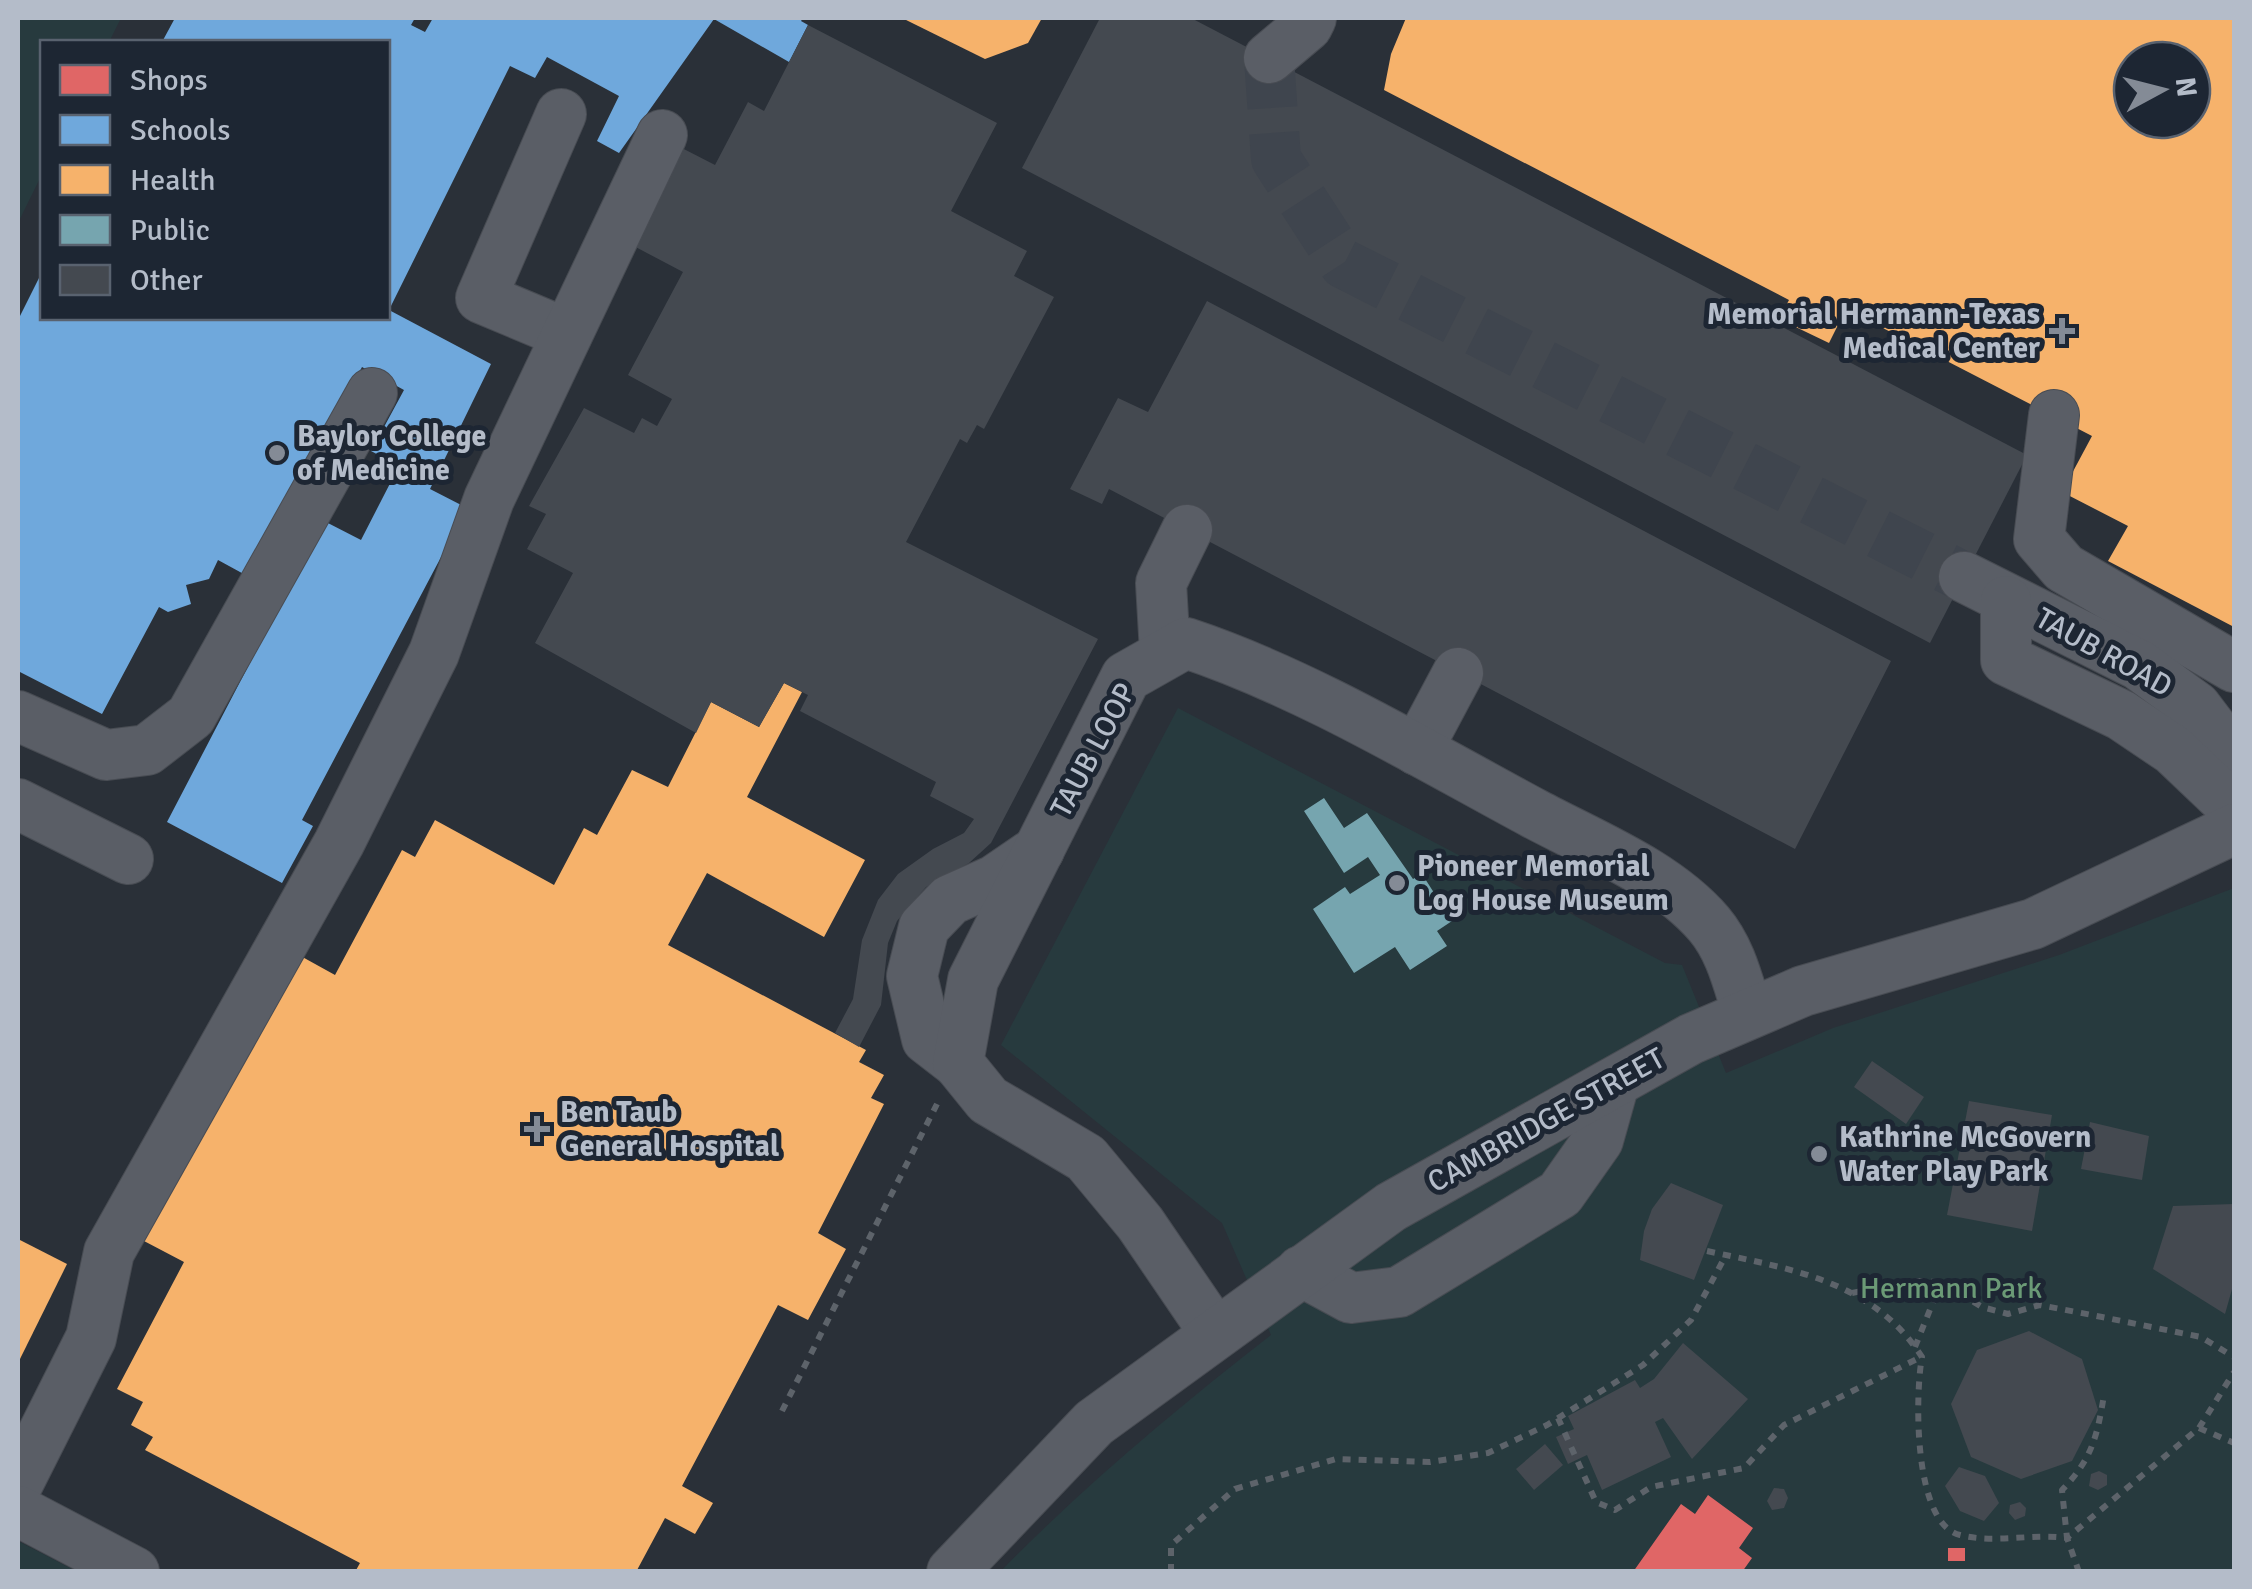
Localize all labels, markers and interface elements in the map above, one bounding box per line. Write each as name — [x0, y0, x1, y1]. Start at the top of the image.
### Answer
legend — [40, 40, 390, 320]
north arrow — [2112, 40, 2212, 140]
text: Shops — [130, 62, 208, 99]
text: N — [2168, 75, 2204, 99]
text: Schools — [130, 112, 230, 149]
text: Health — [130, 162, 216, 199]
text: Public — [130, 212, 210, 249]
text: Other — [130, 262, 203, 299]
place label: Memorial Hermann-Texas Medical Center — [1707, 296, 2040, 367]
marker: Memorial Hermann-Texas Medical Center — [2049, 318, 2075, 344]
place label: Baylor College of Medicine — [297, 418, 486, 489]
marker: Baylor College of Medicine — [266, 442, 288, 464]
street label: TAUB ROAD — [2029, 600, 2178, 705]
street label: TAUB LOOP — [1043, 677, 1144, 824]
place label: Pioneer Memorial Log House Museum — [1417, 848, 1669, 919]
marker: Pioneer Memorial Log House Museum — [1386, 872, 1408, 894]
street label: CAMBRIDGE STREET — [1421, 1040, 1671, 1201]
place label: Ben Taub General Hospital — [560, 1094, 779, 1165]
marker: Ben Taub General Hospital — [524, 1116, 550, 1142]
place label: Kathrine McGovern Water Play Park — [1839, 1119, 2091, 1190]
marker: Kathrine McGovern Water Play Park — [1808, 1143, 1830, 1165]
park label: Hermann Park — [1860, 1270, 2042, 1307]

